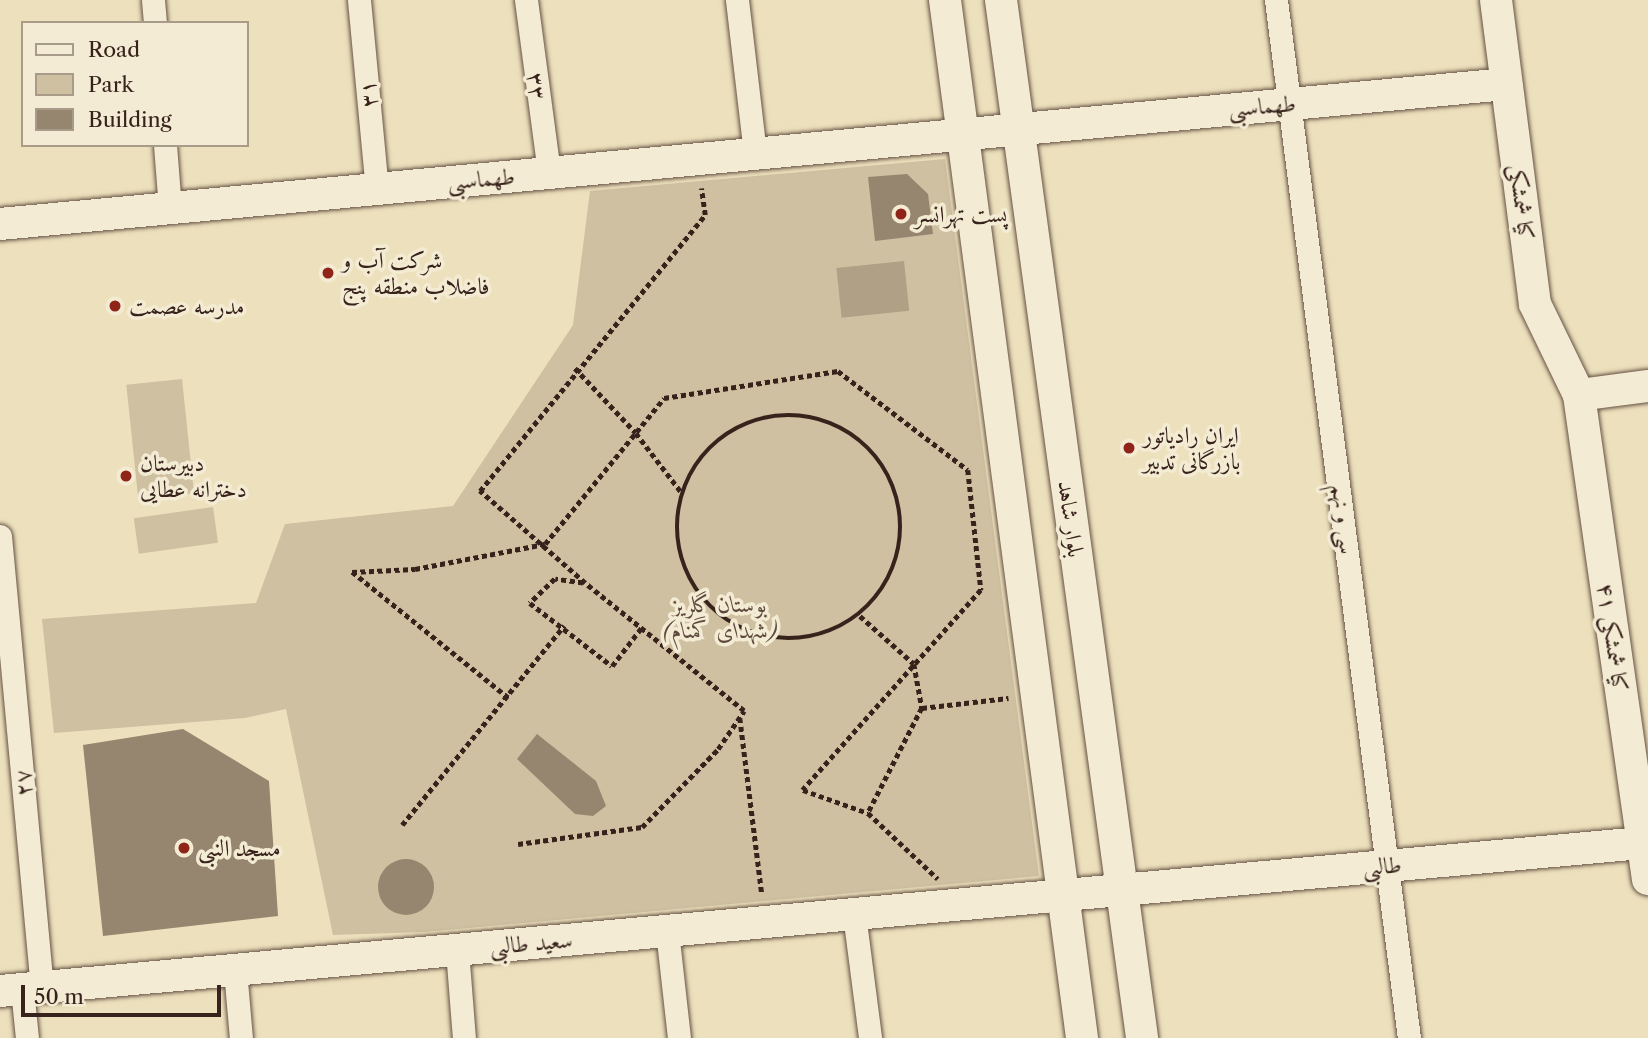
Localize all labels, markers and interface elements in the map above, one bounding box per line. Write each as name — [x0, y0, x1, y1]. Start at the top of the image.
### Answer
legend — [21, 21, 248, 147]
text: Road — [88, 37, 140, 62]
street label: ۳۳ — [522, 71, 552, 101]
text: Park — [88, 72, 134, 97]
street label: ۳۱ — [353, 79, 383, 109]
street label: طهماسبی — [1227, 89, 1297, 123]
text: Building — [88, 107, 172, 132]
street label: طهماسبی — [446, 162, 516, 196]
street label: کیا شمشکی — [1504, 163, 1540, 241]
place label: پست تهرانسر — [915, 200, 1007, 228]
marker: پست تهرانسر — [893, 206, 909, 222]
place label: شرکت آب و فاضلاب منطقه پنج — [342, 246, 489, 300]
marker: شرکت آب و فاضلاب منطقه پنج — [320, 265, 336, 281]
place label: مدرسه عصمت — [129, 292, 244, 320]
marker: مدرسه عصمت — [107, 298, 123, 314]
place label: ایران رادیاتور بازرگانی تدبیر — [1143, 421, 1240, 475]
marker: ایران رادیاتور بازرگانی تدبیر — [1121, 440, 1137, 456]
place label: دبیرستان دخترانه عطایی — [140, 449, 247, 503]
marker: دبیرستان دخترانه عطایی — [118, 468, 134, 484]
street label: بلوار شاهد — [1052, 479, 1090, 559]
street label: سی و نهم — [1326, 482, 1362, 556]
street label: ۴۱ کیا شمشکی — [1592, 581, 1634, 693]
park label: بوستان گلریز (شهدای گمنام) — [662, 590, 778, 644]
street label: ۲۷ — [8, 768, 38, 798]
place label: مسجد النبی — [198, 834, 281, 862]
marker: مسجد النبی — [176, 840, 192, 856]
street label: طالبی — [1361, 851, 1403, 881]
street label: سعید طالبی — [488, 926, 574, 960]
scale bar — [24, 972, 224, 1016]
text: 50 m — [34, 984, 84, 1009]

